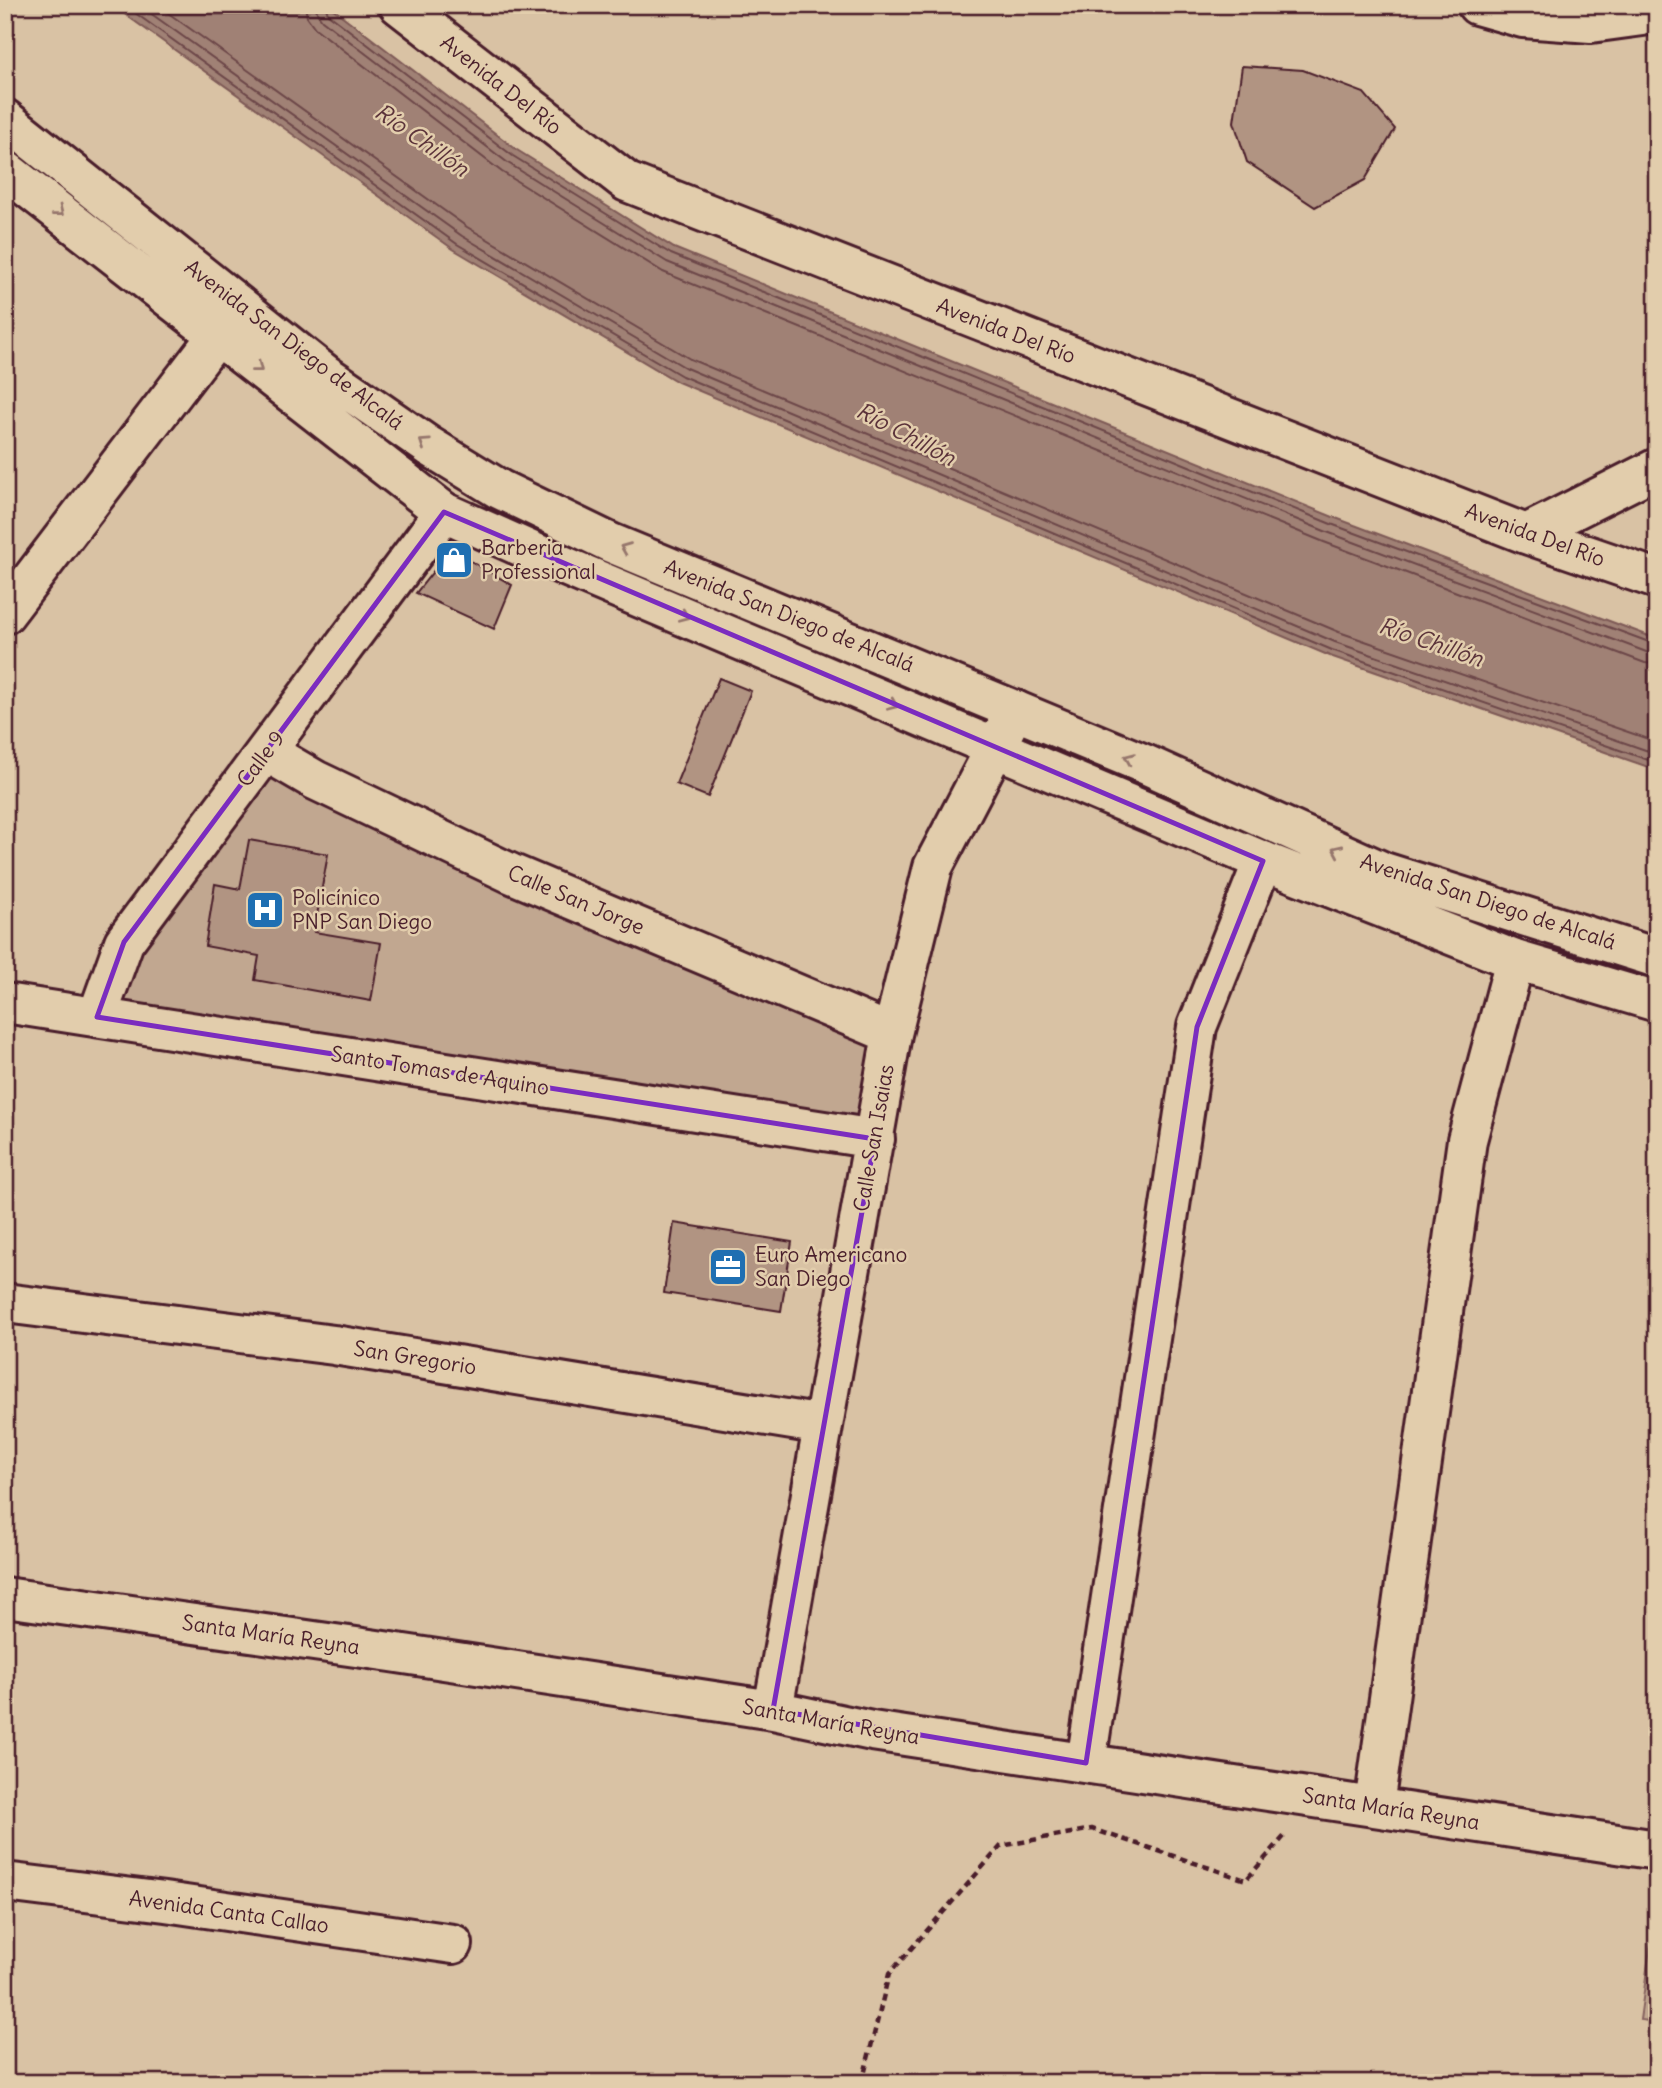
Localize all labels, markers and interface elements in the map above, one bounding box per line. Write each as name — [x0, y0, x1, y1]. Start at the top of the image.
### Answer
street label: Avenida Del Río — [435, 29, 567, 140]
water label: Río Chillón — [370, 97, 476, 183]
one-way arrow — [51, 204, 64, 217]
street label: Avenida San Diego de Alcalá — [179, 253, 409, 436]
street label: Avenida Del Río — [933, 292, 1080, 369]
one-way arrow — [250, 359, 262, 372]
water label: Río Chillón — [852, 395, 961, 472]
one-way arrow — [419, 438, 432, 451]
street label: Avenida Del Río — [1462, 497, 1609, 572]
place label: Barberia Professional — [481, 534, 596, 585]
shop icon: Barberia Professional — [433, 539, 475, 581]
one-way arrow — [620, 543, 632, 557]
street label: Avenida San Diego de Alcalá — [660, 553, 918, 678]
one-way arrow — [676, 608, 689, 622]
water label: Río Chillón — [1375, 610, 1488, 673]
one-way arrow — [887, 696, 899, 710]
street label: Calle 9 — [231, 725, 290, 792]
one-way arrow — [1124, 752, 1136, 766]
one-way arrow — [1332, 844, 1344, 858]
street label: Avenida San Diego de Alcalá — [1357, 847, 1619, 956]
street label: Calle San Jorge — [504, 859, 649, 940]
place label: Policínico PNP San Diego — [292, 884, 432, 935]
hospital icon: Policínico PNP San Diego — [244, 889, 286, 931]
street label: Santo Tomas de Aquino — [329, 1040, 551, 1101]
street label: Calle San Isaias — [847, 1062, 900, 1214]
place label: Euro Americano San Diego — [755, 1241, 907, 1292]
office icon: Euro Americano San Diego — [707, 1246, 749, 1288]
street label: San Gregorio — [352, 1334, 478, 1381]
street label: Santa María Reyna — [180, 1609, 362, 1660]
street label: Santa María Reyna — [741, 1693, 922, 1750]
street label: Santa María Reyna — [1300, 1781, 1482, 1836]
street label: Avenida Canta Callao — [127, 1884, 331, 1939]

